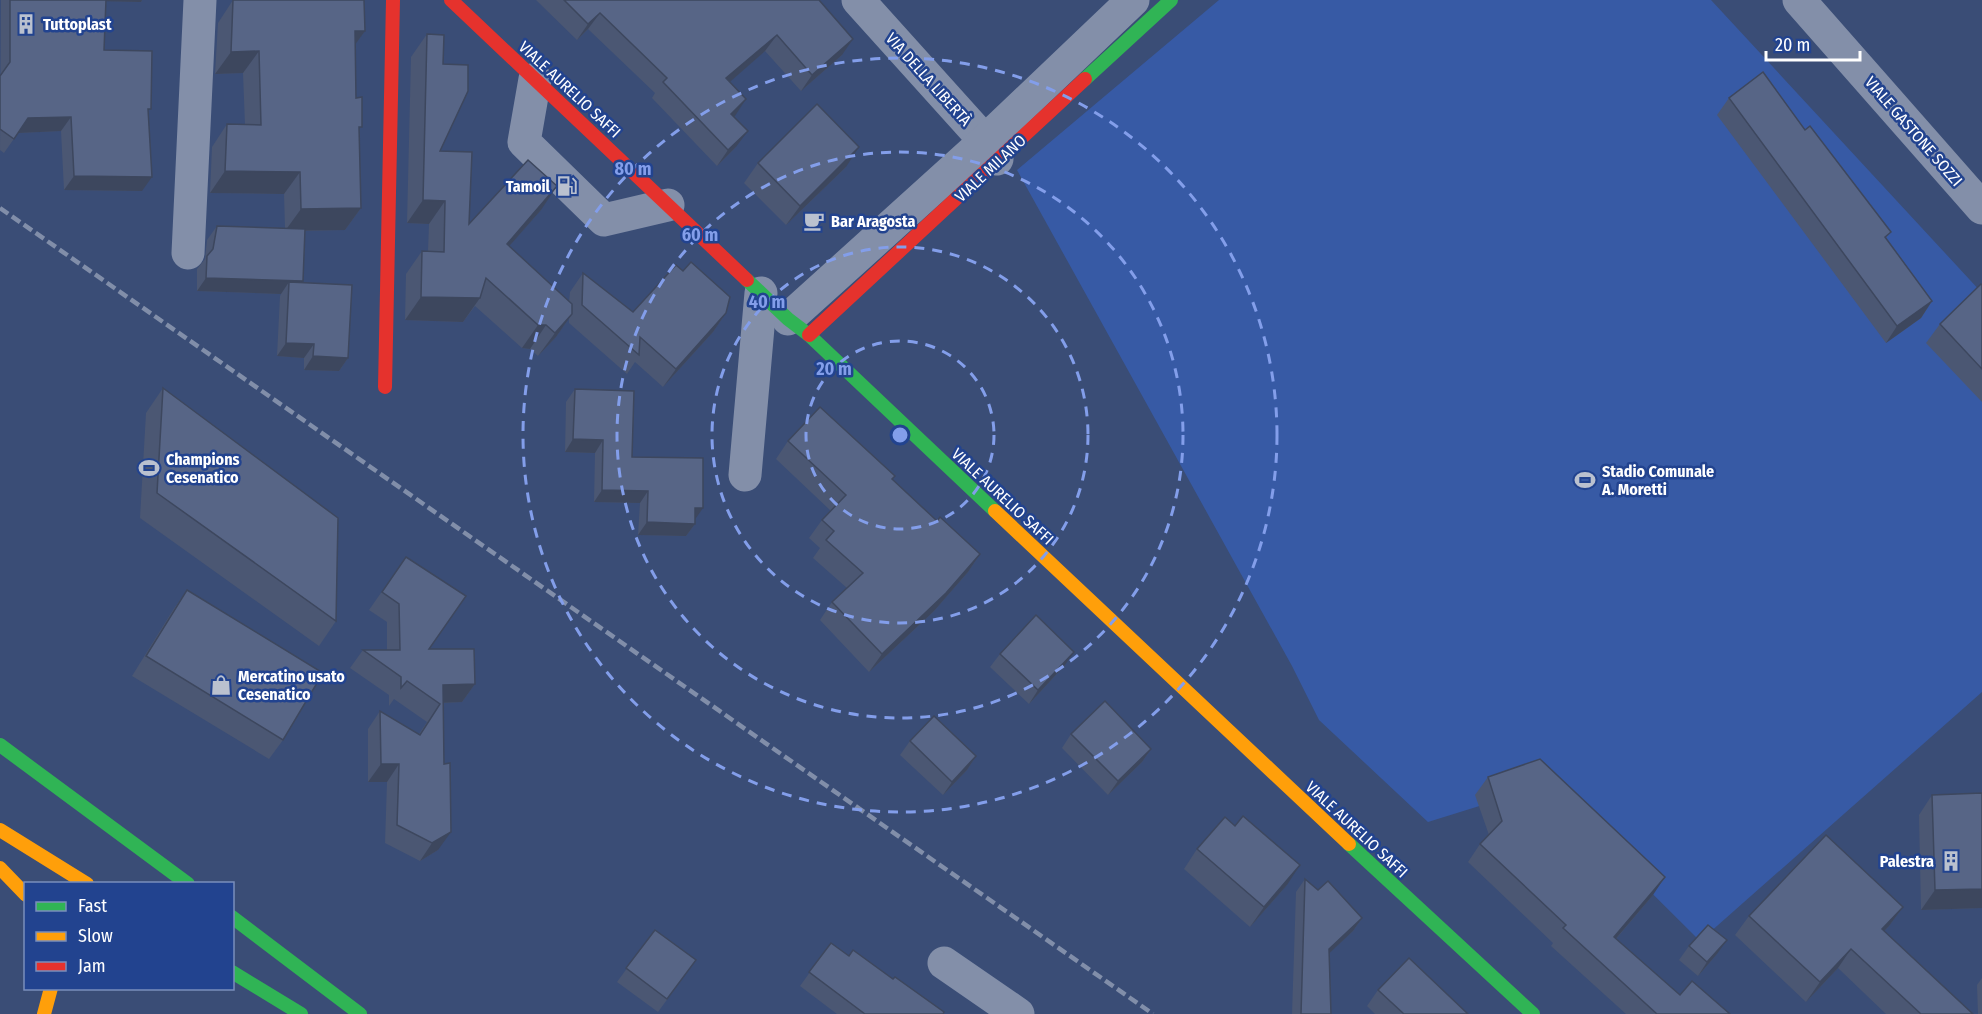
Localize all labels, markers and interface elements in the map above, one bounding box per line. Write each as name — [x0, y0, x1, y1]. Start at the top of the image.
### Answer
building icon: Tuttoplast — [14, 12, 38, 36]
place label: Tuttoplast — [43, 15, 112, 34]
scale bar — [1766, 24, 1860, 62]
street label: VIA DELLA LIBERTÀ — [882, 29, 976, 130]
text: 20 m — [1775, 34, 1810, 56]
street label: VIALE AURELIO SAFFI — [515, 37, 625, 142]
street label: VIALE GASTONE SOZZI — [1861, 73, 1966, 190]
street label: VIALE MILANO — [951, 131, 1030, 206]
text: 80 m — [615, 158, 651, 180]
fuel station icon: Tamoil — [555, 174, 579, 198]
place label: Tamoil — [506, 177, 551, 196]
cafe icon: Bar Aragosta — [802, 209, 826, 233]
place label: Bar Aragosta — [831, 212, 916, 231]
text: 60 m — [682, 224, 718, 246]
text: 40 m — [749, 291, 785, 313]
text: 20 m — [815, 358, 852, 380]
centre of rings — [890, 425, 910, 445]
street label: VIALE AURELIO SAFFI — [948, 444, 1058, 549]
place label: Champions Cesenatico — [166, 450, 240, 487]
sports icon: Champions Cesenatico — [137, 456, 161, 480]
place label: Stadio Comunale A. Moretti — [1601, 462, 1714, 499]
sports icon: Stadio Comunale A. Moretti — [1573, 468, 1597, 492]
place label: Mercatino usato Cesenatico — [238, 667, 345, 704]
shop icon: Mercatino usato Cesenatico — [209, 673, 233, 697]
street label: VIALE AURELIO SAFFI — [1302, 777, 1412, 882]
building icon: Palestra — [1939, 849, 1963, 873]
place label: Palestra — [1880, 852, 1934, 871]
legend — [24, 882, 234, 990]
text: Fast — [78, 895, 107, 917]
text: Slow — [78, 925, 113, 947]
text: Jam — [78, 955, 106, 977]

